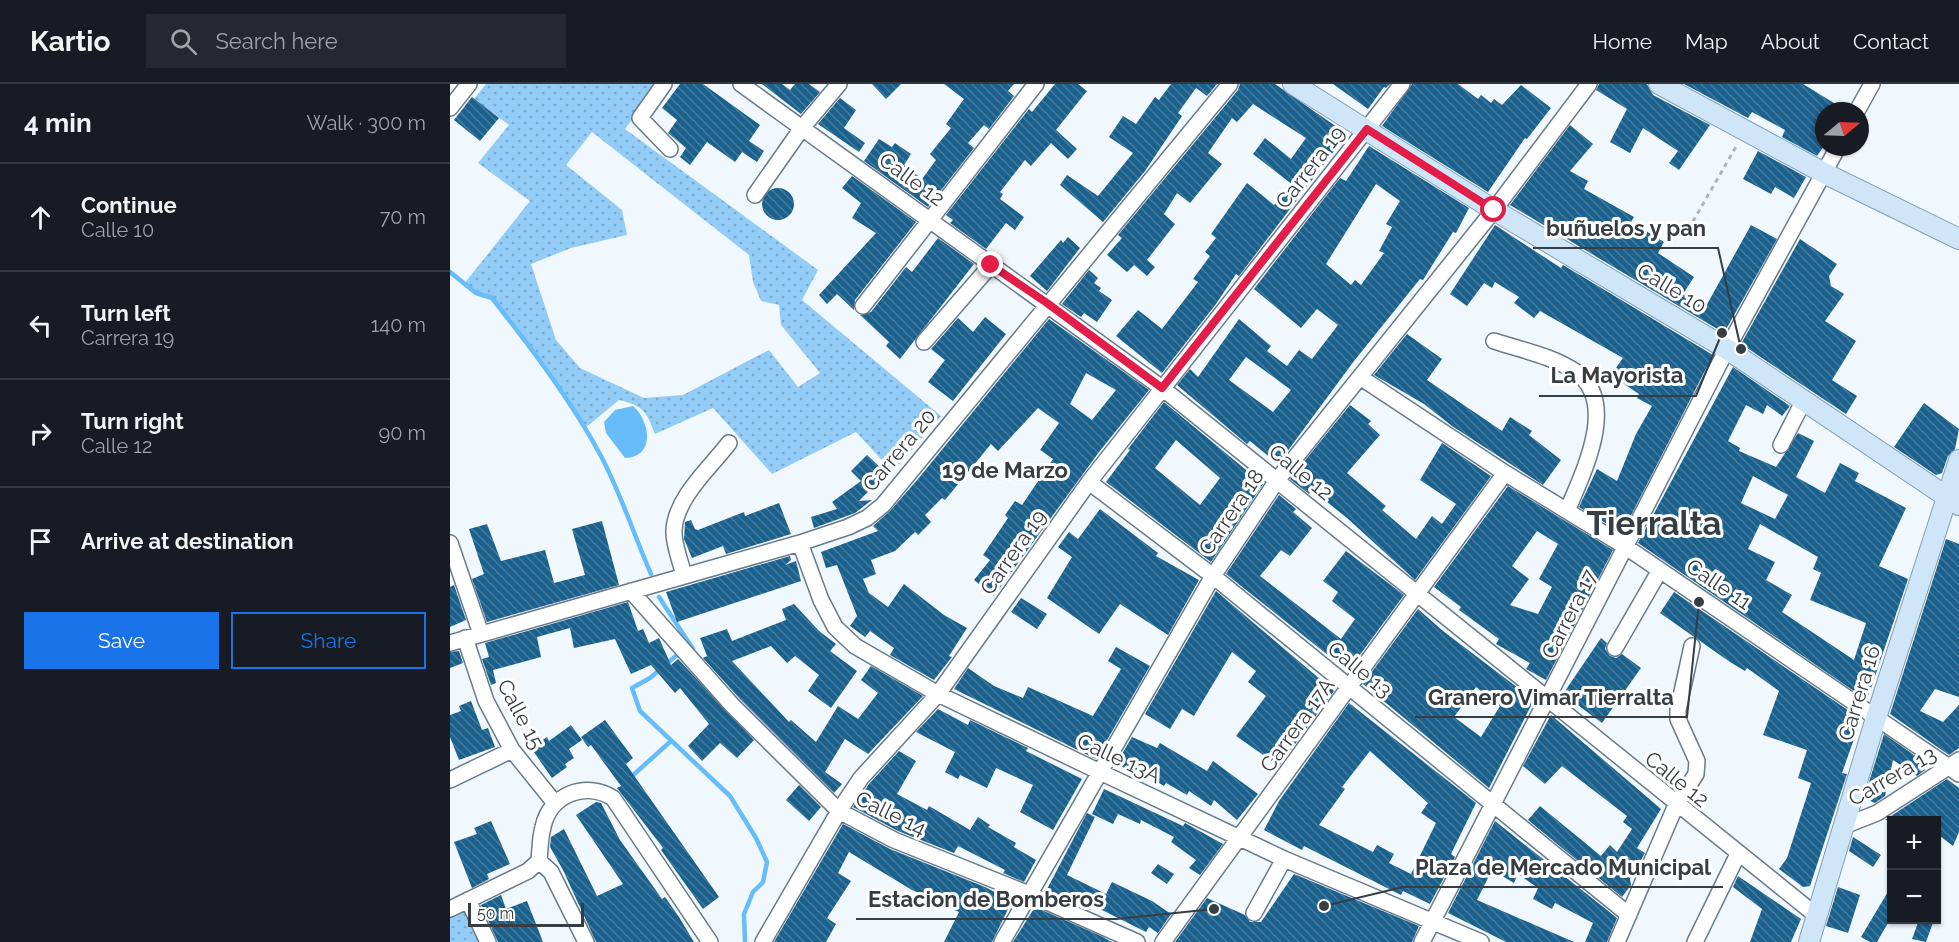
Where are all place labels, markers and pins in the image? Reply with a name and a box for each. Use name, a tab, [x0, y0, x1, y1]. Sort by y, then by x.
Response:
callout: buñuelos y pan	[1533, 208, 1718, 248]
callout: La Mayorista	[1539, 356, 1696, 396]
callout: Granero Vimar Tierralta	[1415, 677, 1687, 717]
callout: Plaza de Mercado Municipal	[1403, 847, 1723, 887]
callout: Estacion de Bomberos	[856, 879, 1116, 919]

